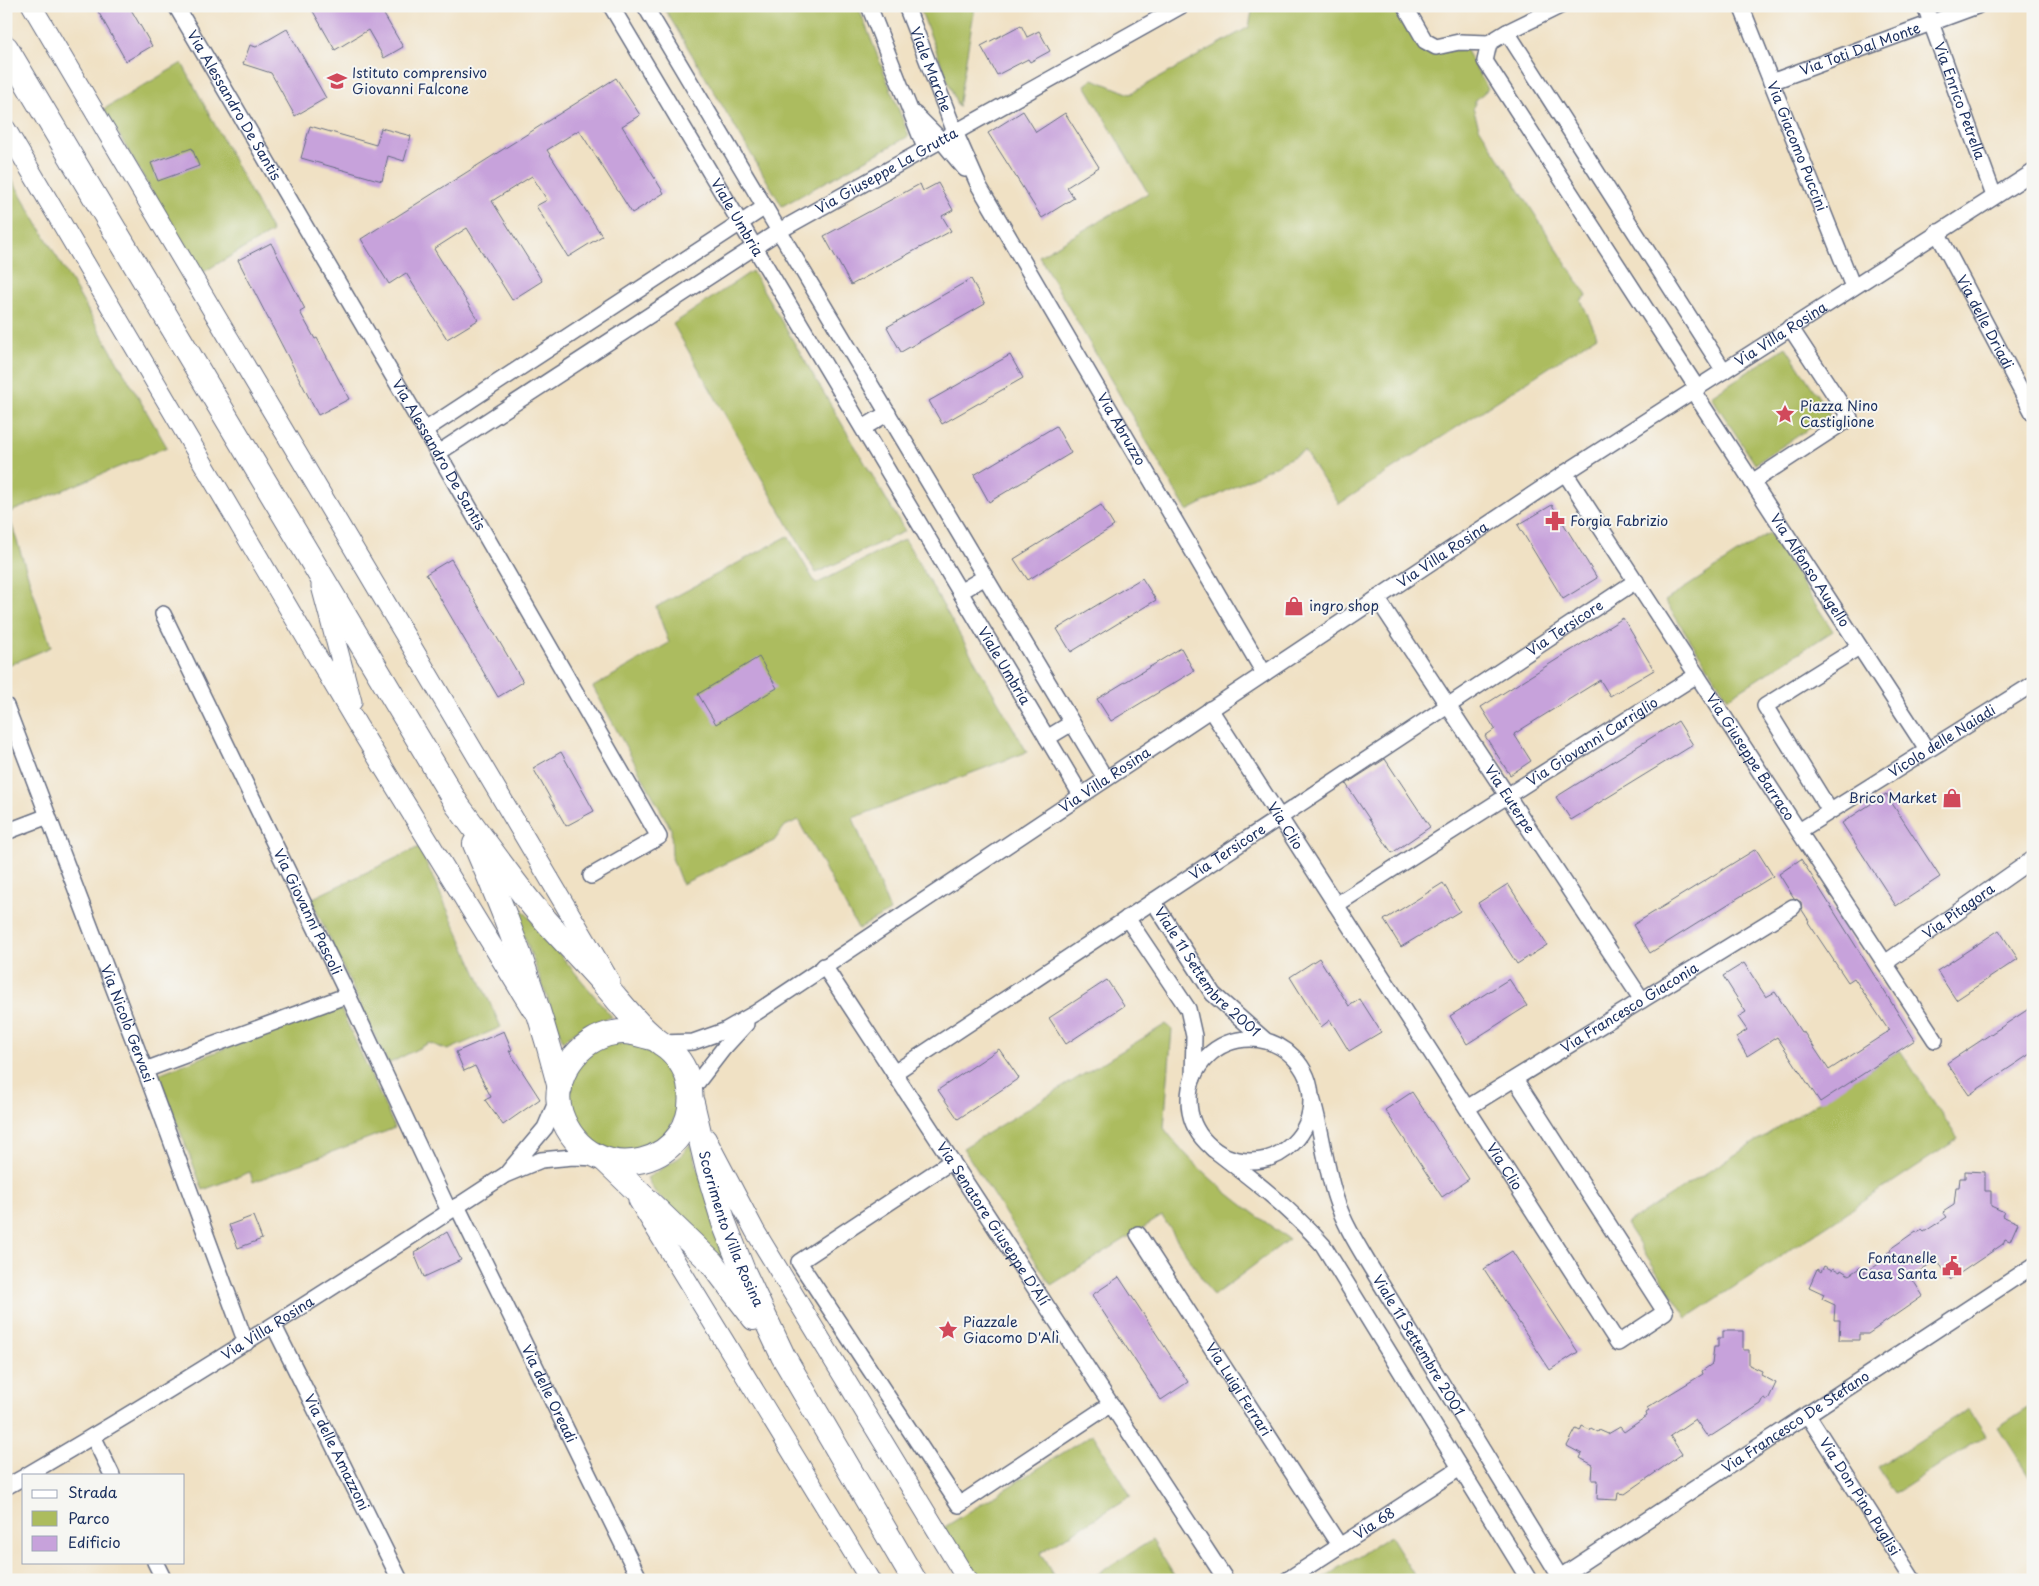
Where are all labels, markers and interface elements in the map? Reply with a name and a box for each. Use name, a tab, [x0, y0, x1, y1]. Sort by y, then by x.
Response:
street label: Via Toti Dal Monte	[1797, 17, 1924, 81]
street label: Viale Marche	[905, 24, 957, 115]
street label: Via Alessandro De Santis	[182, 26, 287, 184]
street label: Via Enrico Petrella	[1929, 39, 1991, 163]
place label: Istituto comprensivo Giovanni Falcone	[352, 62, 487, 99]
school or university icon: Istituto comprensivo Giovanni Falcone	[326, 70, 348, 92]
street label: Via Giacomo Puccini	[1762, 78, 1833, 214]
street label: Via Giuseppe La Grutta	[811, 122, 962, 219]
street label: Viale Umbria	[706, 174, 769, 260]
street label: Via delle Driadi	[1952, 271, 2019, 373]
street label: Via Villa Rosina	[1730, 296, 1831, 371]
street label: Via Alessandro De Santis	[387, 375, 491, 534]
street label: Via Abruzzo	[1092, 388, 1151, 469]
place label: Piazza Nino Castiglione	[1800, 395, 1878, 432]
place icon: Piazza Nino Castiglione	[1774, 403, 1796, 425]
street label: Via Alfonso Augello	[1765, 509, 1855, 631]
pharmacy icon: Forgia Fabrizio	[1544, 510, 1566, 532]
place label: Forgia Fabrizio	[1570, 510, 1668, 531]
street label: Via Villa Rosina	[1392, 516, 1492, 592]
shop icon: ingro shop	[1283, 595, 1305, 617]
place label: ingro shop	[1309, 595, 1379, 616]
street label: Via Tersicore	[1522, 595, 1607, 661]
street label: Viale Umbria	[973, 623, 1036, 709]
street label: Via Giuseppe Barraco	[1701, 689, 1800, 825]
street label: Via Giovanni Carriglio	[1522, 691, 1662, 791]
street label: Vicolo delle Naiadi	[1884, 699, 2000, 782]
street label: Via Villa Rosina	[1055, 741, 1155, 818]
street label: Via Euterpe	[1480, 760, 1540, 837]
place label: Brico Market	[1848, 787, 1937, 808]
shop icon: Brico Market	[1941, 787, 1963, 809]
street label: Via Clio	[1262, 798, 1309, 854]
street label: Via Tersicore	[1185, 818, 1270, 885]
street label: Via Giovanni Pascoli	[268, 845, 348, 978]
street label: Via Pitagora	[1918, 878, 1999, 944]
street label: Viale 11 Settembre 2001	[1150, 903, 1265, 1041]
street label: Via Francesco Giaconia	[1556, 957, 1703, 1058]
street label: Via Nicolò Gervasi	[96, 961, 160, 1085]
street label: Via Senatore Giuseppe D'Alí	[932, 1137, 1054, 1309]
street label: Via Clio	[1482, 1138, 1528, 1194]
street label: Scorrimento Villa Rosina	[694, 1149, 769, 1310]
place label: Fontanelle Casa Santa	[1858, 1247, 1937, 1284]
public building icon: Fontanelle Casa Santa	[1941, 1255, 1963, 1277]
street label: Viale 11 Settembre 2001	[1368, 1270, 1470, 1419]
street label: Via Villa Rosina	[217, 1290, 318, 1365]
place label: Piazzale Giacomo D'Alì	[963, 1311, 1059, 1348]
place icon: Piazzale Giacomo D'Alì	[937, 1319, 959, 1341]
street label: Via Luigi Ferrari	[1201, 1338, 1277, 1440]
street label: Via delle Oreadi	[516, 1341, 582, 1446]
street label: Via Francesco De Stefano	[1717, 1365, 1874, 1478]
street label: Via delle Amazzoni	[299, 1390, 375, 1514]
street label: Via Don Pino Puglisi	[1815, 1433, 1906, 1560]
legend	[22, 1474, 185, 1564]
text: Strada	[68, 1480, 118, 1503]
street label: Via 68	[1349, 1502, 1399, 1544]
text: Parco	[68, 1506, 110, 1529]
text: Edificio	[68, 1530, 121, 1553]

